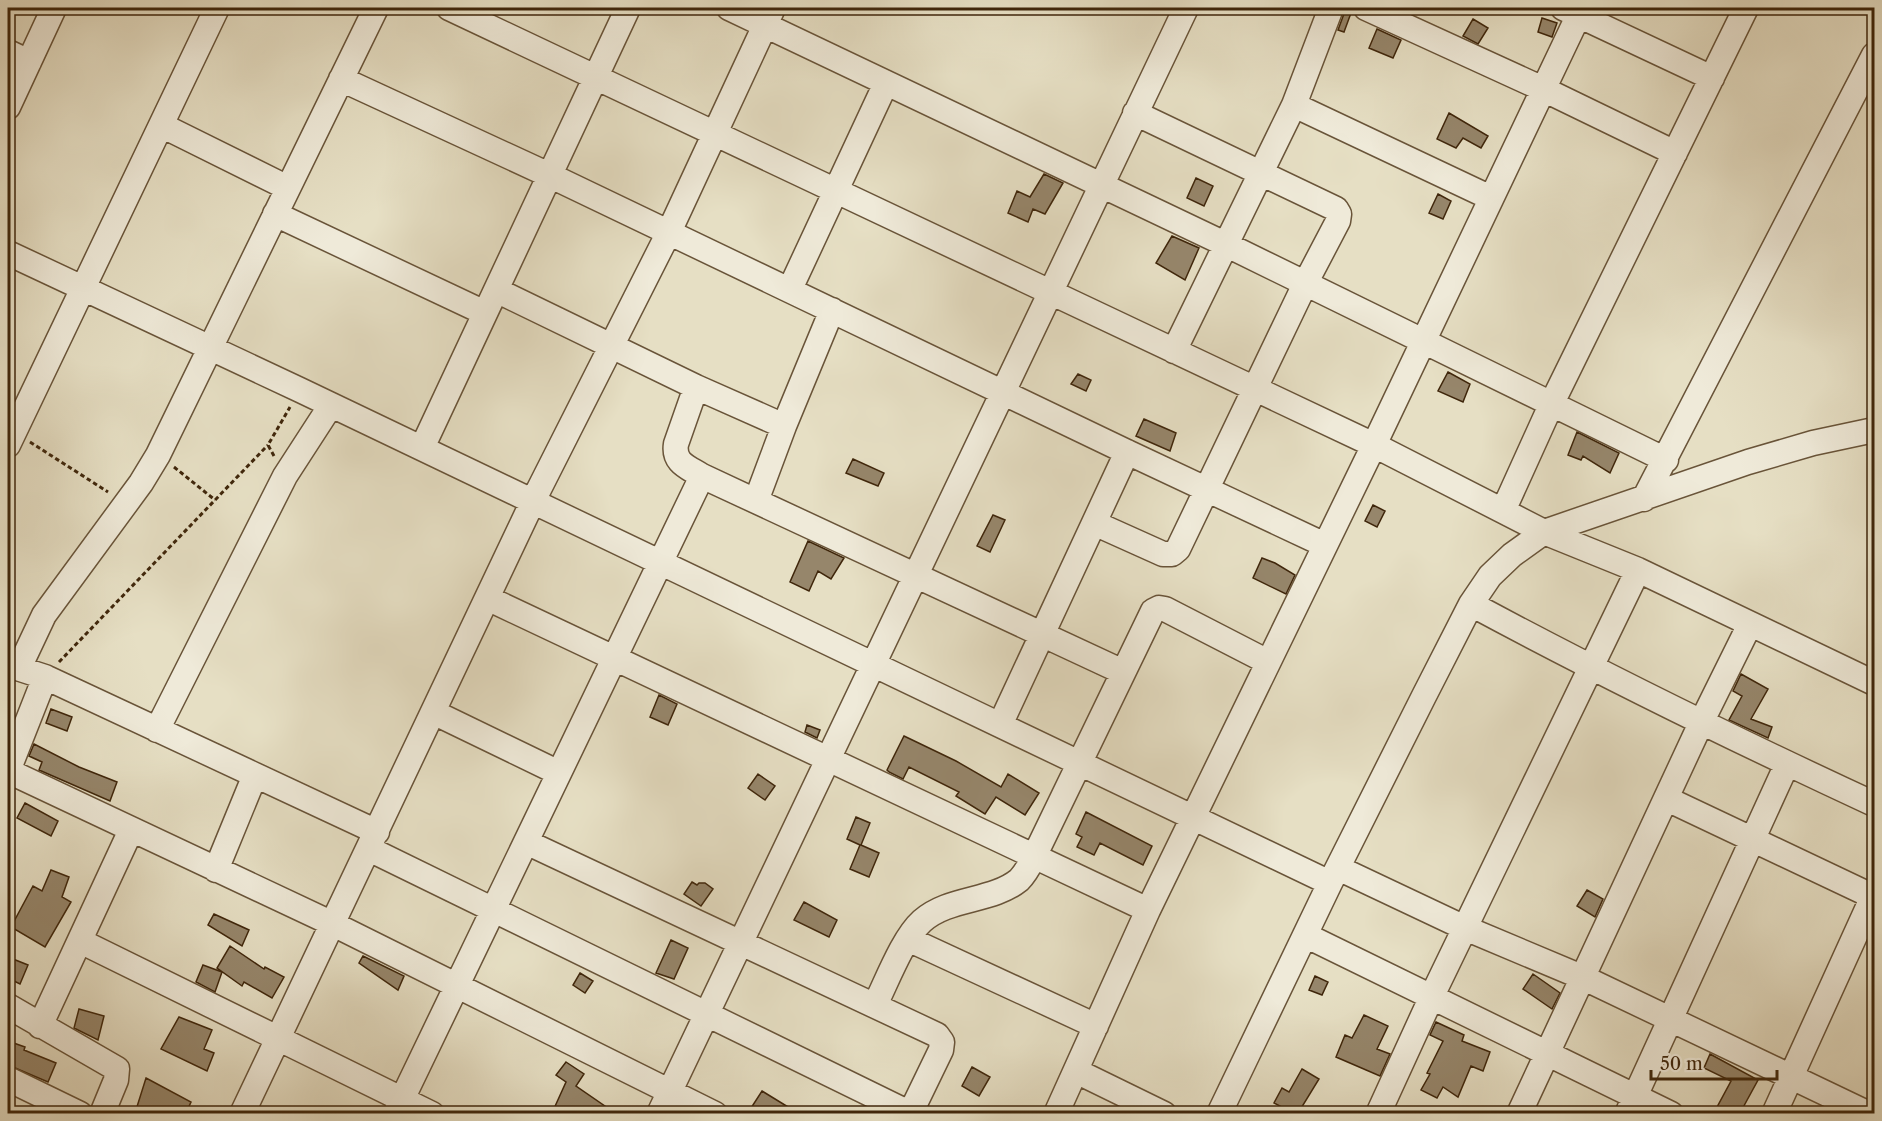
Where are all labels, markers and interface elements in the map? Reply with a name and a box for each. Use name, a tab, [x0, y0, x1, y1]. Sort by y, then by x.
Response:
scale bar	[1651, 1043, 1777, 1081]
text: 50 m	[1660, 1053, 1703, 1075]

